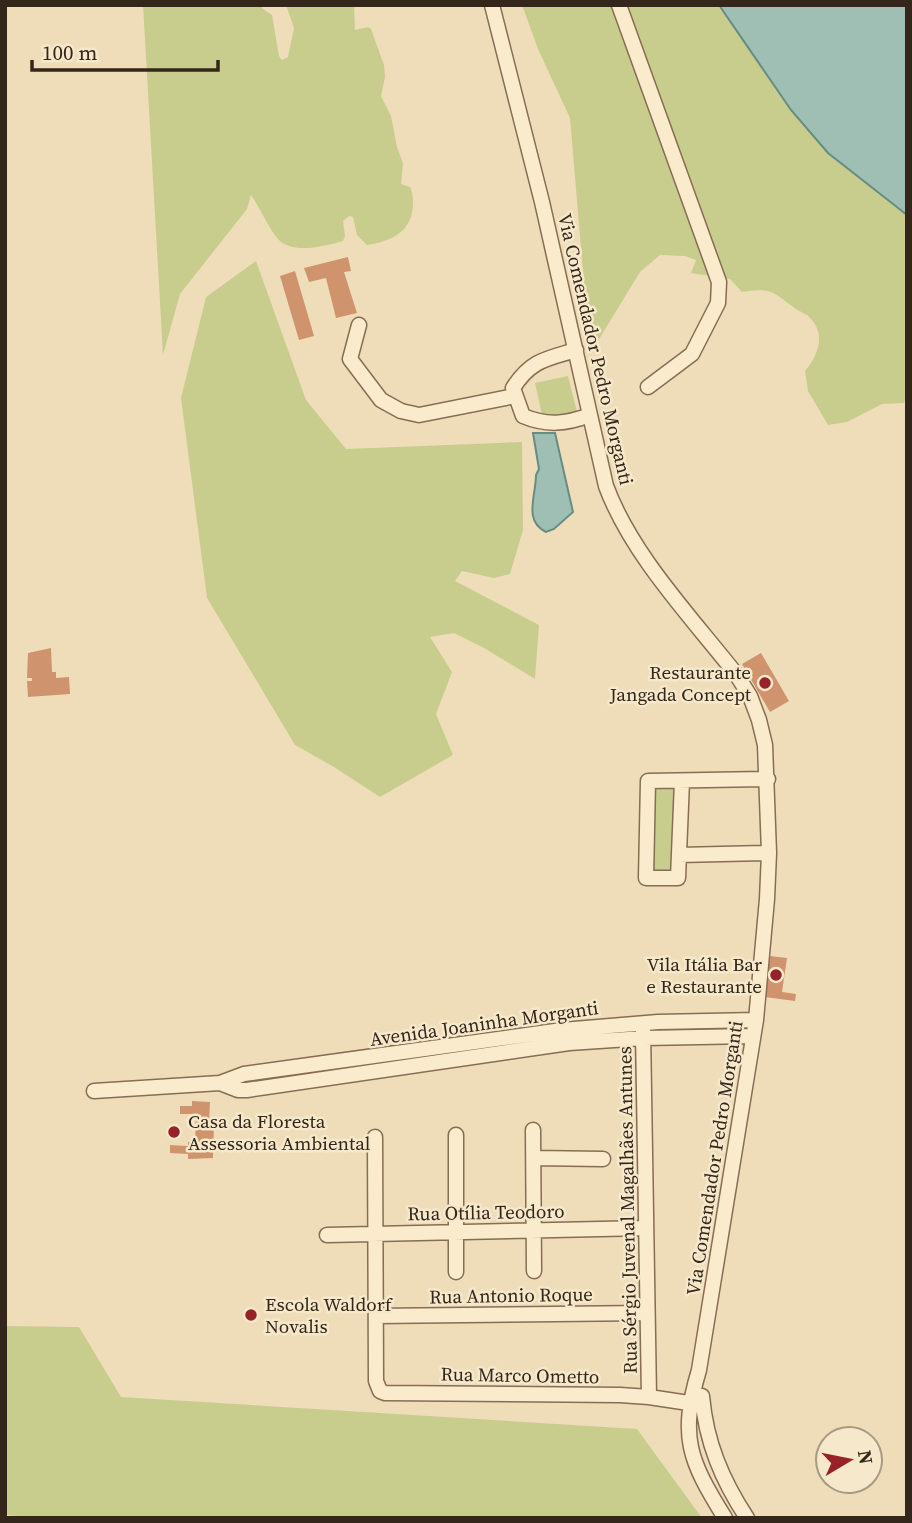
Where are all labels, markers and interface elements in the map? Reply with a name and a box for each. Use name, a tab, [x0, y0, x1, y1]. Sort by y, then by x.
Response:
scale bar	[32, 28, 217, 72]
text: 100 m	[42, 38, 97, 67]
street label: Via Comendador Pedro Morganti	[552, 211, 640, 488]
place label: Restaurante Jangada Concept	[609, 659, 752, 707]
marker: Restaurante Jangada Concept	[757, 675, 773, 691]
place label: Vila Itália Bar e Restaurante	[646, 951, 762, 999]
marker: Vila Itália Bar e Restaurante	[768, 967, 784, 983]
street label: Avenida Joaninha Morganti	[368, 994, 600, 1052]
street label: Via Comendador Pedro Morganti	[679, 1018, 749, 1297]
street label: Rua Sérgio Juvenal Magalhães Antunes	[611, 1046, 643, 1374]
place label: Casa da Floresta Assessoria Ambiental	[188, 1108, 371, 1156]
marker: Casa da Floresta Assessoria Ambiental	[166, 1124, 182, 1140]
street label: Rua Otília Teodoro	[407, 1198, 565, 1226]
street label: Rua Antonio Roque	[429, 1281, 593, 1309]
place label: Escola Waldorf Novalis	[265, 1291, 394, 1339]
marker: Escola Waldorf Novalis	[243, 1307, 259, 1323]
street label: Rua Marco Ometto	[440, 1361, 600, 1389]
north arrow	[814, 1425, 884, 1495]
text: N	[852, 1448, 880, 1466]

